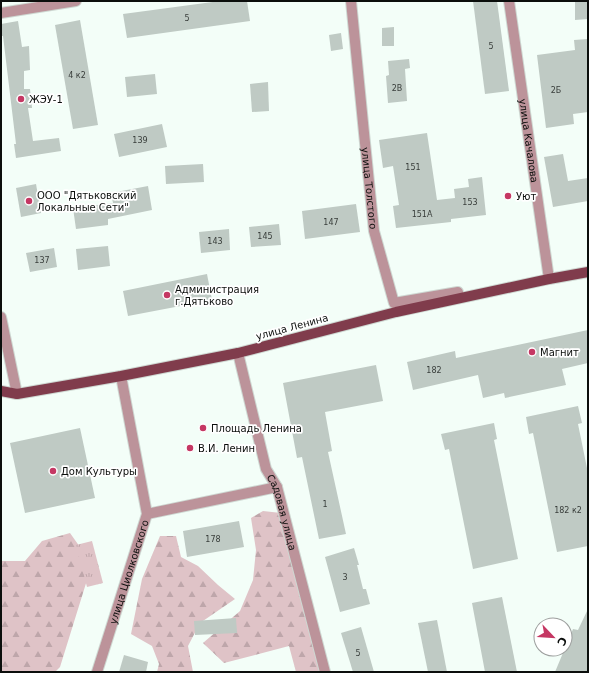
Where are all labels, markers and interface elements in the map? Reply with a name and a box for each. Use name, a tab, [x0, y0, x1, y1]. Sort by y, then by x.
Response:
house number: 5	[184, 14, 190, 23]
house number: 5	[488, 42, 494, 51]
house number: 4 к2	[68, 71, 86, 80]
house number: 2В	[392, 84, 402, 93]
house number: 2Б	[551, 86, 561, 95]
marker: ЖЭУ-1	[16, 94, 26, 104]
place label: ЖЭУ-1	[29, 94, 63, 105]
street label: улица Качалова	[518, 98, 541, 183]
house number: 139	[132, 136, 148, 145]
street label: улица Толстого	[360, 147, 379, 230]
house number: 151	[405, 163, 421, 172]
place label: ООО "Дятьковский Локальные Сети"	[37, 190, 137, 213]
marker: Уют	[503, 191, 513, 201]
place label: Уют	[516, 191, 537, 202]
marker: ООО "Дятьковский Локальные Сети"	[24, 196, 34, 206]
house number: 153	[462, 198, 478, 207]
house number: 151А	[412, 210, 433, 219]
house number: 147	[323, 218, 339, 227]
house number: 145	[257, 232, 273, 241]
house number: 143	[207, 237, 223, 246]
house number: 137	[34, 256, 50, 265]
place label: Администрация г.Дятьково	[175, 284, 259, 307]
marker: Администрация г.Дятьково	[162, 290, 172, 300]
street label: улица Ленина	[255, 312, 329, 342]
marker: Магнит	[527, 347, 537, 357]
place label: Магнит	[540, 347, 579, 358]
house number: 182	[426, 366, 442, 375]
marker: Площадь Ленина	[198, 423, 208, 433]
place label: Площадь Ленина	[211, 423, 302, 434]
marker: В.И. Ленин	[185, 443, 195, 453]
place label: В.И. Ленин	[198, 443, 255, 454]
marker: Дом Культуры	[48, 466, 58, 476]
place label: Дом Культуры	[61, 466, 137, 477]
street label: Садовая улица	[265, 472, 299, 551]
house number: 1	[322, 500, 328, 509]
house number: 182 к2	[554, 506, 582, 515]
street label: улица Циолковского	[107, 518, 150, 625]
house number: 178	[205, 535, 221, 544]
house number: 3	[342, 573, 348, 582]
north arrow	[533, 617, 573, 657]
text: С	[554, 635, 569, 647]
house number: 5	[355, 649, 361, 658]

